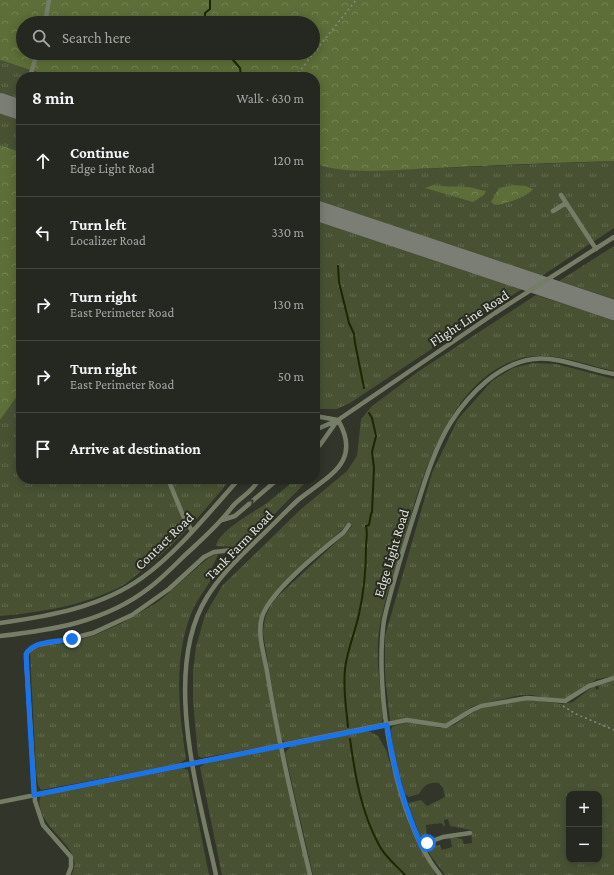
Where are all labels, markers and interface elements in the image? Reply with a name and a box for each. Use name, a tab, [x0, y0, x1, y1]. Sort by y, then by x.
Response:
search box	[16, 16, 320, 60]
icon: search	[30, 27, 52, 49]
text: Search here	[62, 30, 131, 46]
text: 8 min	[32, 89, 74, 108]
text: Walk · 630 m	[236, 91, 304, 106]
text: Continue	[70, 145, 129, 161]
icon: ahead	[32, 150, 54, 172]
text: 120 m	[273, 153, 304, 168]
text: Edge Light Road	[70, 161, 155, 176]
text: Turn left	[70, 217, 126, 233]
icon: left	[32, 222, 54, 244]
text: 330 m	[271, 225, 304, 240]
text: Localizer Road	[70, 233, 146, 248]
street label: Flight Line Road	[426, 286, 512, 350]
text: Turn right	[70, 289, 137, 305]
icon: right	[32, 294, 54, 316]
text: 130 m	[273, 297, 304, 312]
text: East Perimeter Road	[70, 305, 174, 320]
text: Turn right	[70, 361, 137, 377]
icon: right	[32, 366, 54, 388]
text: 50 m	[278, 369, 304, 384]
text: East Perimeter Road	[70, 377, 174, 392]
icon: arrive	[32, 438, 54, 460]
text: Arrive at destination	[70, 441, 201, 457]
one-way arrow	[247, 500, 254, 507]
street label: Tank Farm Road	[202, 506, 277, 583]
street label: Edge Light Road	[370, 507, 412, 599]
street label: Contact Road	[131, 509, 197, 573]
route end	[63, 630, 81, 648]
map controls	[566, 791, 602, 863]
button: +	[566, 791, 602, 827]
button: −	[566, 827, 602, 863]
route start	[418, 834, 436, 852]

